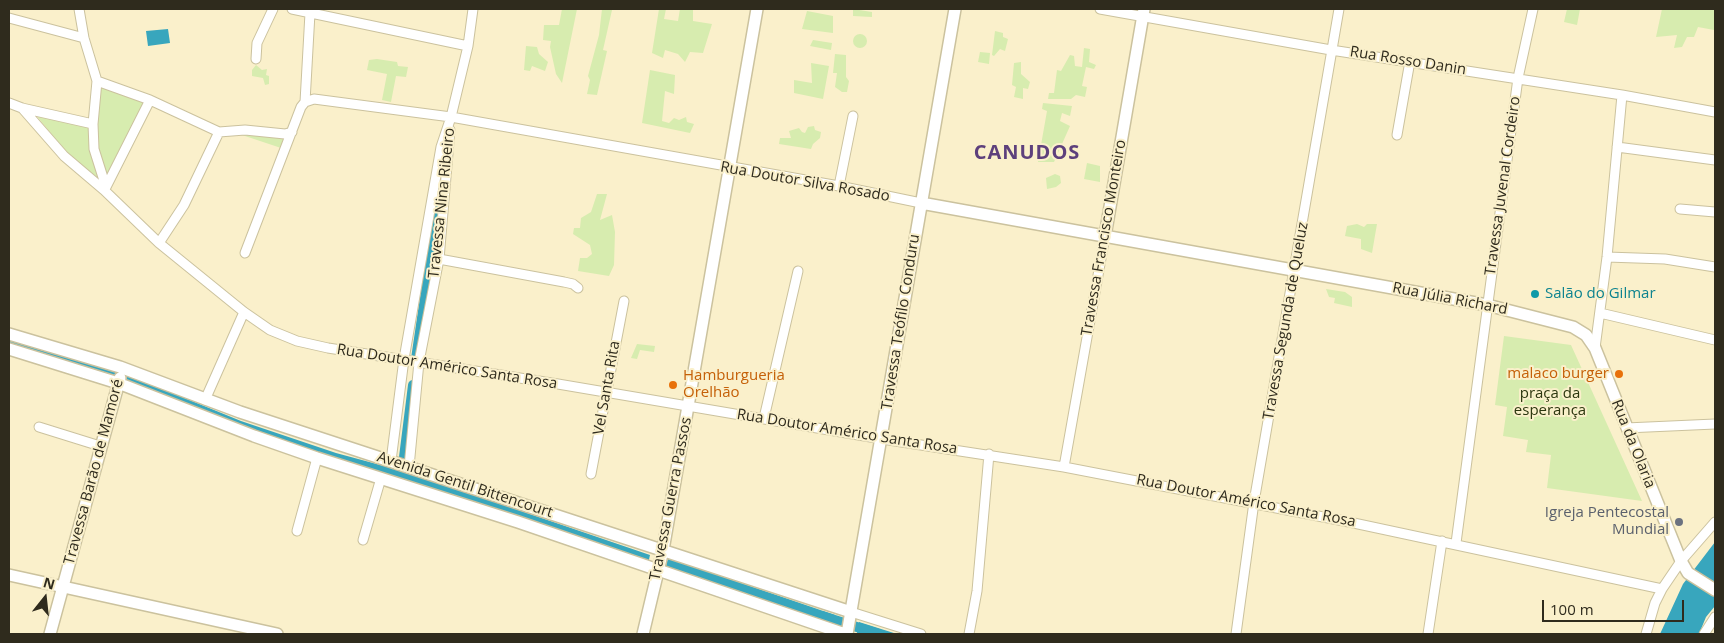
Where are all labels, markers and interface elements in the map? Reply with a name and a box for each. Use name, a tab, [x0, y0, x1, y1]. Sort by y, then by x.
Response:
street label: Rua Rosso Danin	[1349, 43, 1467, 79]
street label: Travessa Juvenal Cordeiro	[1482, 95, 1524, 277]
street label: Travessa Nina Ribeiro	[425, 127, 459, 279]
street label: Travessa Francisco Monteiro	[1078, 138, 1130, 338]
district label: CANUDOS	[973, 141, 1081, 165]
street label: Rua Doutor Silva Rosado	[719, 158, 891, 206]
street label: Travessa Segunda de Queluz	[1260, 221, 1312, 421]
street label: Travessa Teófilo Conduru	[878, 233, 924, 411]
street label: Rua Júlia Richard	[1391, 279, 1509, 319]
place label: Salão do Gilmar	[1545, 285, 1656, 303]
marker: Salão do Gilmar	[1529, 288, 1541, 300]
street label: Vel Santa Rita	[590, 340, 624, 436]
street label: Rua Doutor Américo Santa Rosa	[335, 341, 559, 393]
place label: malaco burger	[1507, 365, 1609, 383]
place label: Hamburgueria Orelhão	[683, 367, 785, 402]
marker: malaco burger	[1613, 368, 1625, 380]
street label: Travessa Barão de Mamoré	[61, 377, 127, 567]
marker: Hamburgueria Orelhão	[667, 379, 679, 391]
park label: praça da esperança	[1514, 385, 1586, 420]
street label: Rua da Olaria	[1607, 397, 1659, 491]
street label: Rua Doutor Américo Santa Rosa	[735, 406, 959, 458]
street label: Travessa Guerra Passos	[646, 416, 696, 582]
street label: Avenida Gentil Bittencourt	[375, 448, 555, 522]
street label: Rua Doutor Américo Santa Rosa	[1135, 471, 1357, 531]
place label: Igreja Pentecostal Mundial	[1545, 504, 1669, 539]
marker: Igreja Pentecostal Mundial	[1673, 516, 1685, 528]
text: N	[41, 572, 57, 594]
north arrow	[20, 573, 70, 623]
scale bar	[1544, 590, 1686, 622]
text: 100 m	[1550, 599, 1594, 619]

